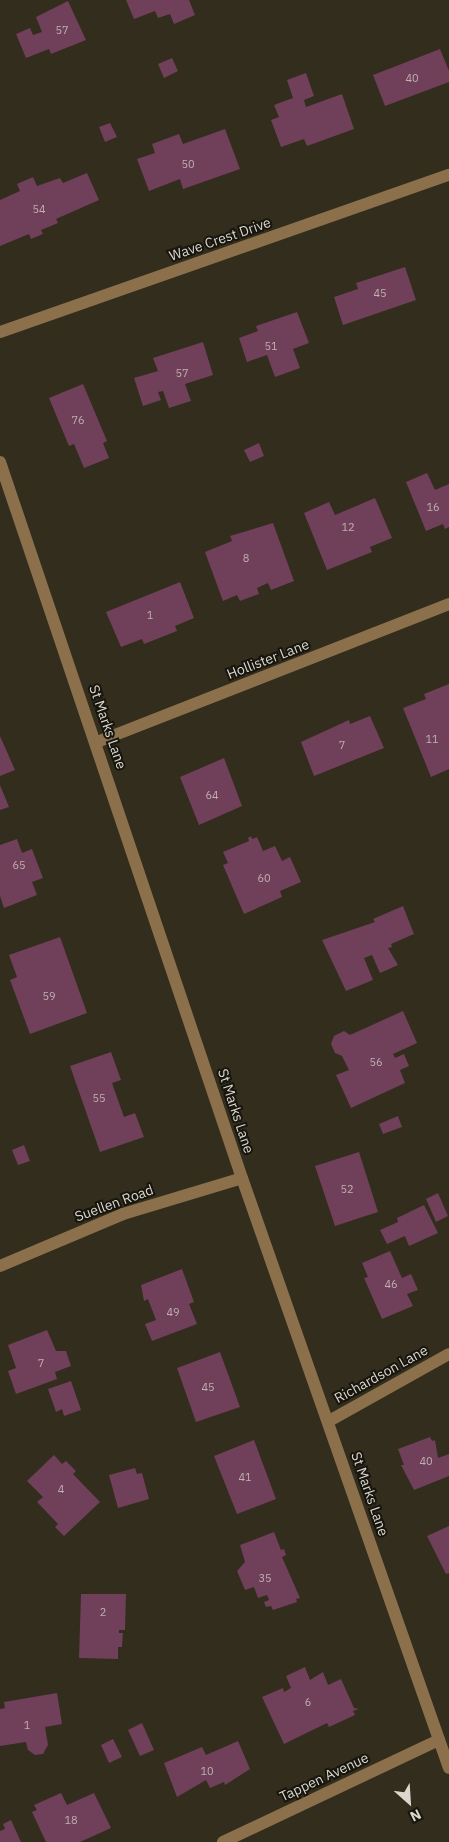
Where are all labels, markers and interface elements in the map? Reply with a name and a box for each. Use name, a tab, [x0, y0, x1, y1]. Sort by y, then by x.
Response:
house number: 57	[55, 23, 69, 37]
house number: 40	[405, 71, 419, 85]
house number: 50	[181, 157, 195, 171]
house number: 54	[32, 202, 46, 216]
street label: Wave Crest Drive	[167, 214, 273, 264]
house number: 45	[373, 286, 387, 300]
house number: 51	[264, 339, 278, 353]
house number: 57	[175, 366, 189, 380]
house number: 76	[71, 413, 85, 427]
house number: 16	[426, 500, 440, 514]
house number: 12	[341, 520, 355, 534]
house number: 8	[243, 551, 249, 565]
house number: 1	[147, 608, 153, 622]
street label: Hollister Lane	[225, 636, 311, 682]
street label: St Marks Lane	[86, 683, 130, 771]
house number: 11	[425, 732, 439, 746]
house number: 7	[339, 738, 345, 752]
house number: 64	[205, 788, 219, 802]
house number: 65	[12, 858, 26, 872]
house number: 60	[257, 871, 271, 885]
house number: 59	[42, 989, 56, 1003]
house number: 56	[369, 1055, 383, 1069]
street label: St Marks Lane	[214, 1067, 258, 1155]
house number: 55	[92, 1091, 106, 1105]
street label: Suellen Road	[72, 1181, 156, 1225]
house number: 52	[340, 1182, 354, 1196]
house number: 46	[384, 1277, 398, 1291]
house number: 49	[166, 1305, 180, 1319]
street label: Richardson Lane	[331, 1341, 431, 1407]
house number: 7	[38, 1356, 44, 1370]
house number: 45	[201, 1380, 215, 1394]
street label: St Marks Lane	[348, 1450, 392, 1538]
house number: 40	[419, 1454, 433, 1468]
house number: 41	[238, 1470, 252, 1484]
house number: 4	[58, 1482, 64, 1496]
house number: 35	[258, 1571, 272, 1585]
house number: 2	[100, 1605, 106, 1619]
house number: 6	[305, 1695, 311, 1709]
house number: 1	[24, 1718, 30, 1732]
street label: Tappen Avenue	[277, 1749, 371, 1805]
house number: 10	[200, 1764, 214, 1778]
north arrow	[384, 1777, 434, 1827]
text: N	[407, 1805, 424, 1826]
house number: 18	[64, 1813, 78, 1827]

